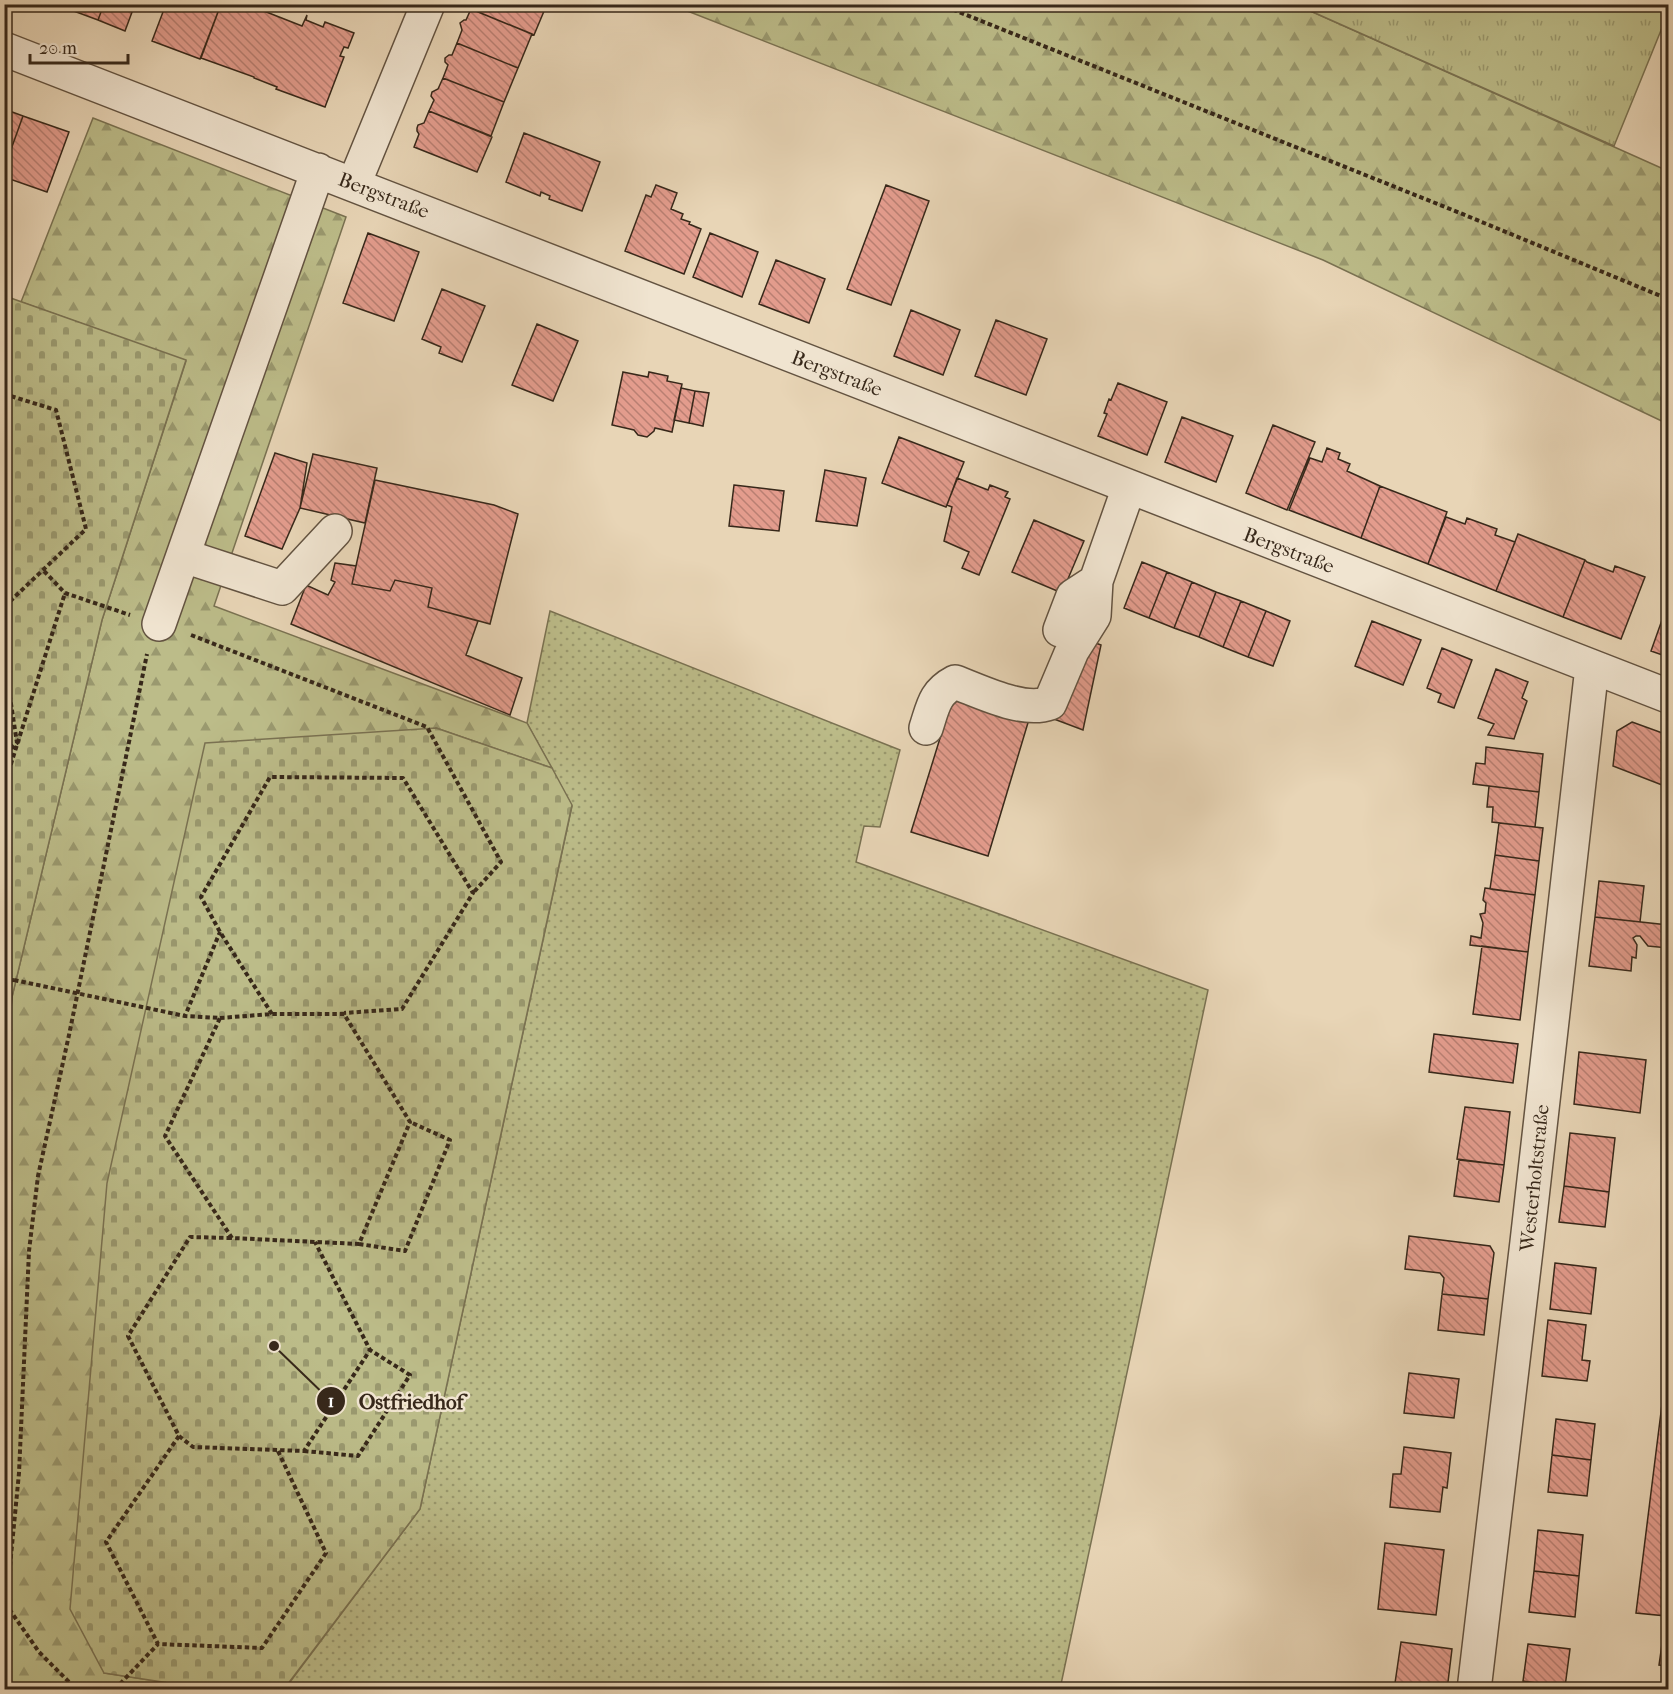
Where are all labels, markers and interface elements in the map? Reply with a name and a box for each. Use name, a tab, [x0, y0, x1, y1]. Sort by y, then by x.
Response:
scale bar	[30, 27, 128, 65]
text: 20 m	[39, 38, 77, 59]
street label: Bergstraße	[335, 168, 432, 223]
street label: Bergstraße	[788, 346, 885, 401]
street label: Bergstraße	[1240, 523, 1337, 578]
street label: Westerholtstraße	[1515, 1103, 1554, 1254]
callout: Ostfriedhof	[316, 1382, 475, 1421]
text: Ostfriedhof	[359, 1390, 468, 1414]
text: 1	[328, 1391, 334, 1412]

